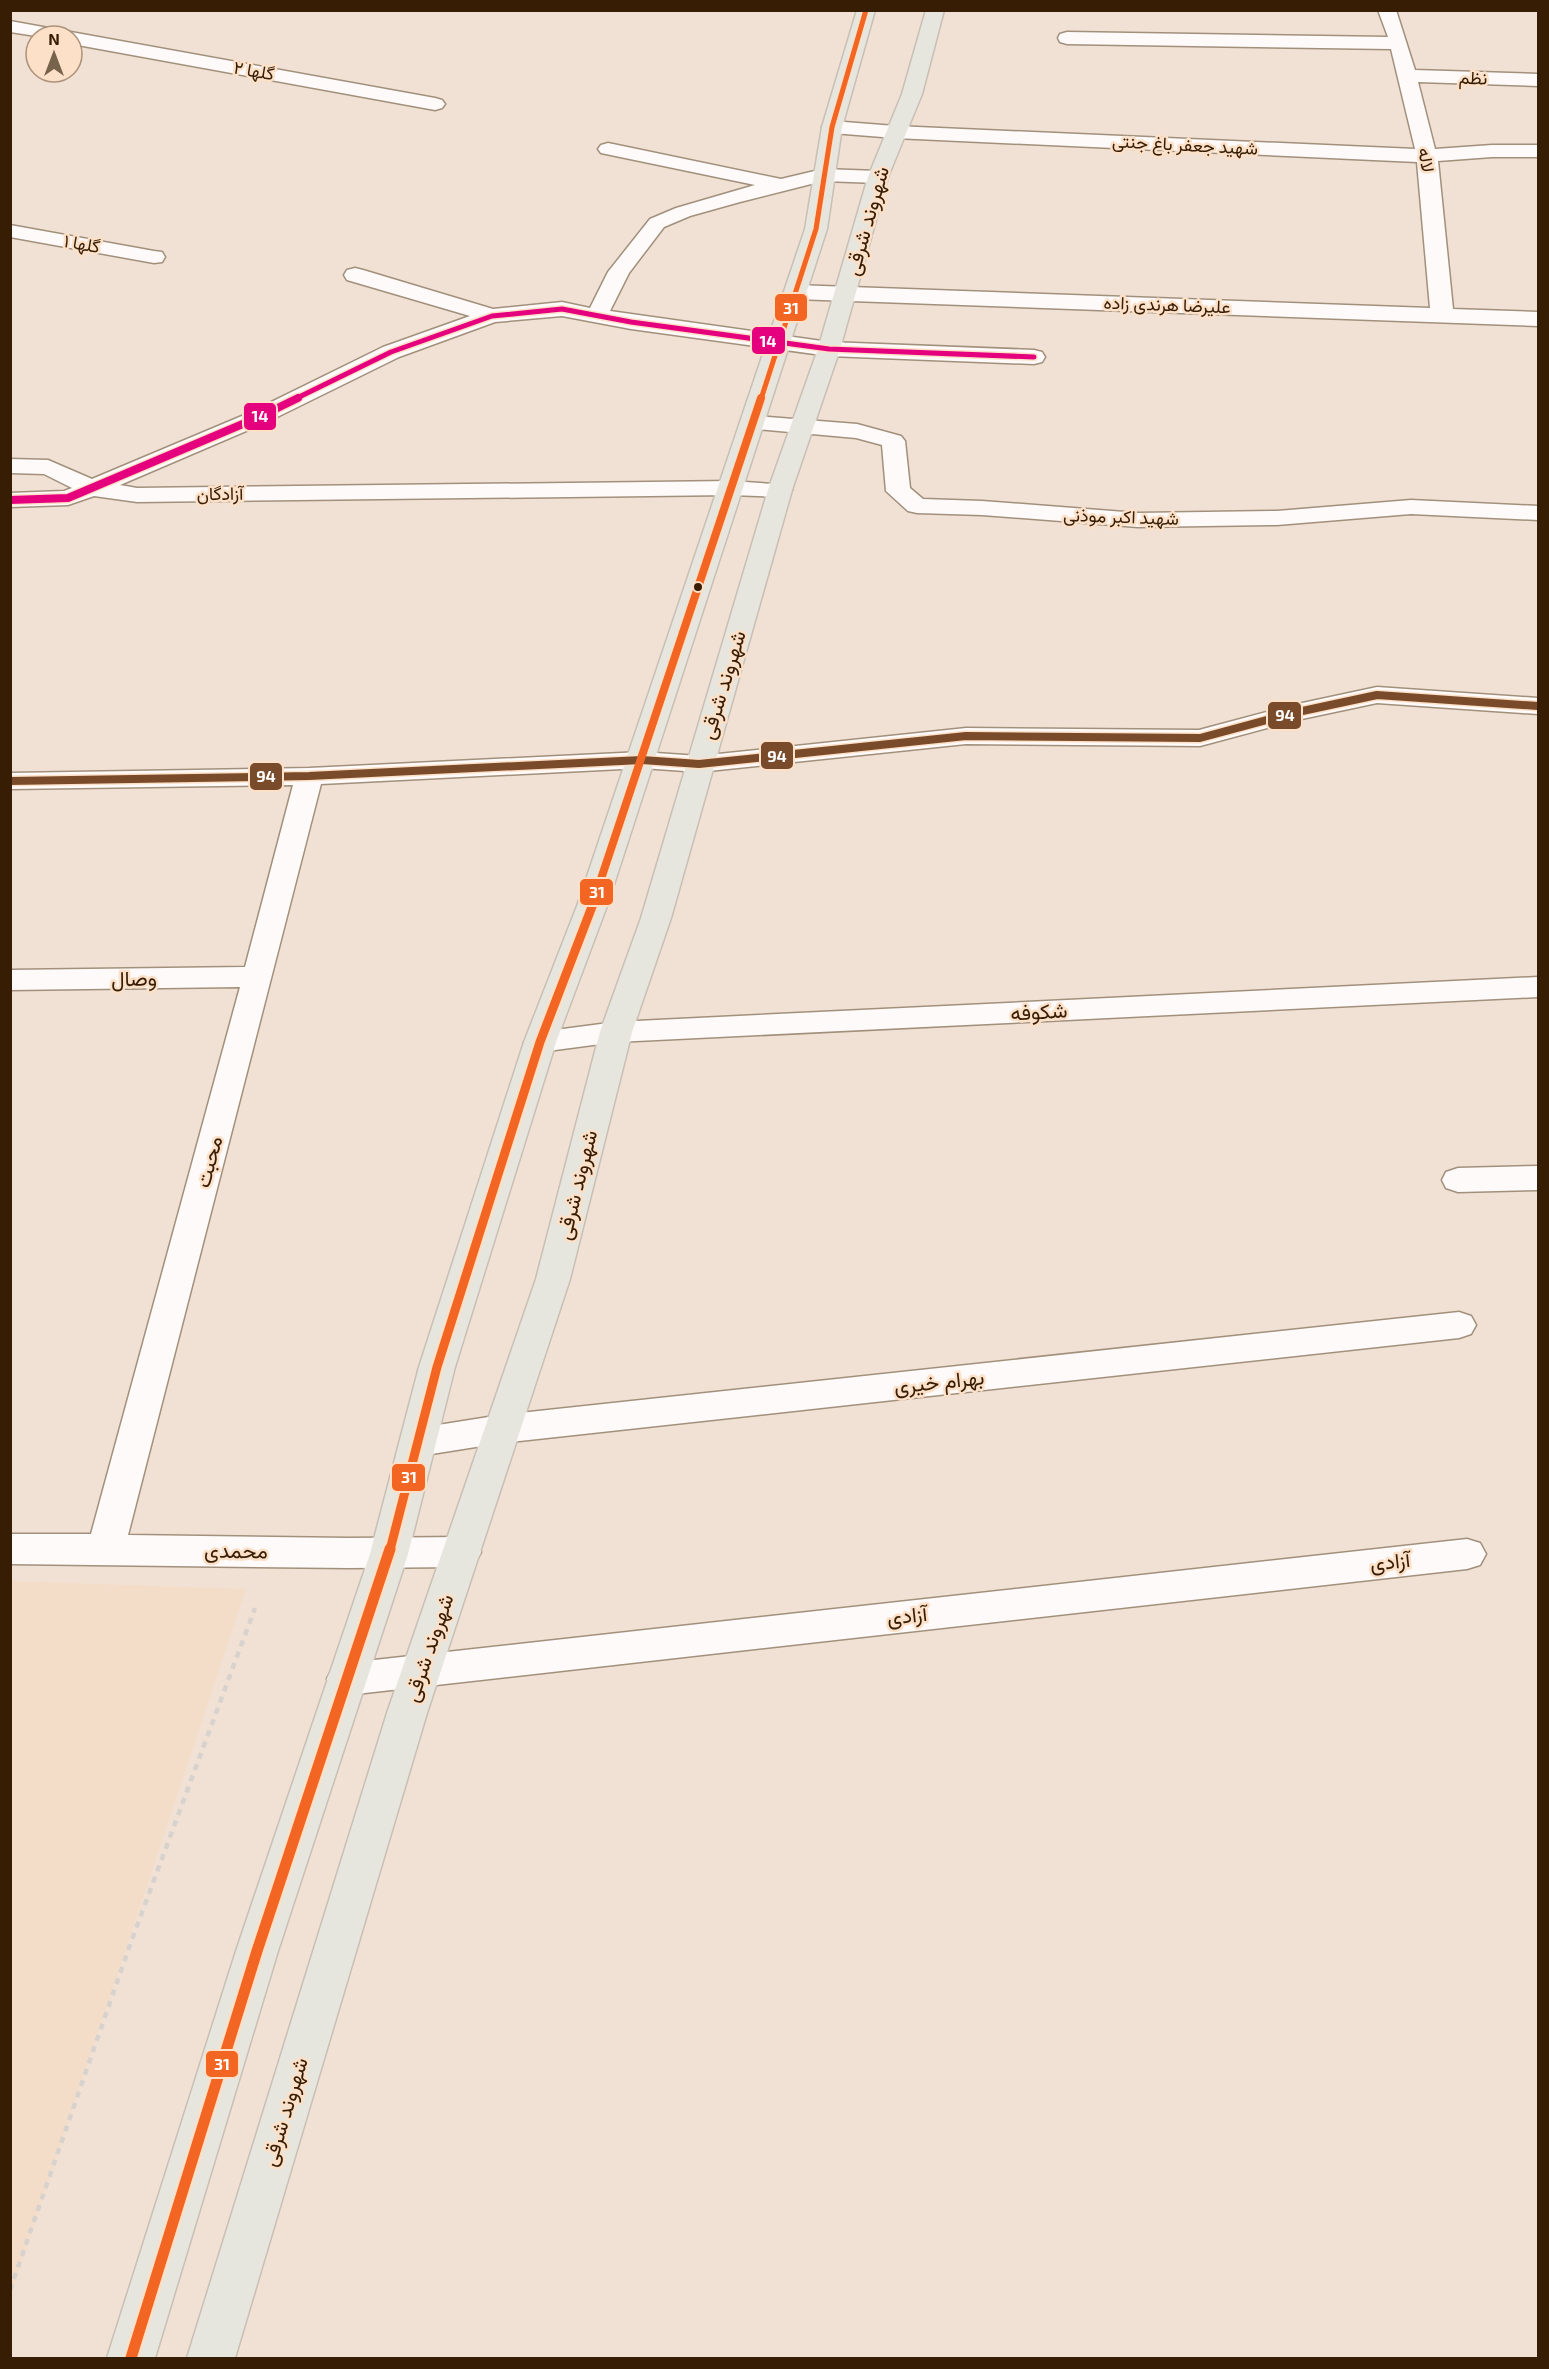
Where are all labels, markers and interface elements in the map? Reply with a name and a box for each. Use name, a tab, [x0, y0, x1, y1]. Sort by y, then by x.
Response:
north arrow	[24, 24, 84, 84]
text: N	[48, 29, 60, 48]
street label: گلها ۲	[232, 56, 276, 85]
street label: نظم	[1458, 66, 1488, 90]
street label: شهید جعفر باغ جنتی	[1111, 129, 1259, 161]
street label: لاله	[1414, 146, 1440, 174]
street label: شهروند شرقی	[838, 163, 895, 279]
street label: گلها ۱	[62, 229, 102, 258]
street label: علیرضا هرندی زاده	[1103, 291, 1231, 318]
line badge: 31	[774, 293, 808, 322]
text: 31	[783, 298, 799, 317]
line badge: 14	[751, 326, 786, 355]
text: 14	[759, 331, 777, 350]
line badge: 14	[243, 402, 277, 431]
text: 14	[251, 406, 269, 425]
street label: آزادگان	[197, 482, 245, 505]
street label: شهید اکبر موذنی	[1063, 503, 1179, 530]
unlabelled marker	[692, 581, 704, 593]
street label: شهروند شرقی	[693, 627, 752, 743]
line badge: 94	[1267, 701, 1302, 730]
text: 94	[1275, 705, 1295, 724]
line badge: 94	[760, 741, 794, 770]
text: 94	[767, 746, 787, 765]
line badge: 94	[249, 762, 283, 791]
text: 94	[256, 766, 276, 785]
line badge: 31	[579, 878, 614, 906]
text: 31	[589, 882, 605, 901]
street label: وصال	[111, 965, 157, 992]
street label: شکوفه	[1010, 997, 1068, 1026]
street label: شهروند شرقی	[550, 1127, 603, 1243]
street label: محبت	[189, 1133, 227, 1190]
street label: بهرام خیری	[892, 1363, 986, 1401]
line badge: 31	[391, 1463, 426, 1492]
text: 31	[401, 1467, 417, 1486]
street label: محمدی	[204, 1536, 268, 1564]
street label: آزادی	[1368, 1546, 1414, 1577]
street label: شهروند شرقی	[397, 1590, 460, 1705]
street label: آزادی	[885, 1600, 931, 1631]
line badge: 31	[205, 2050, 239, 2078]
text: 31	[214, 2054, 230, 2073]
street label: شهروند شرقی	[255, 2054, 314, 2170]

